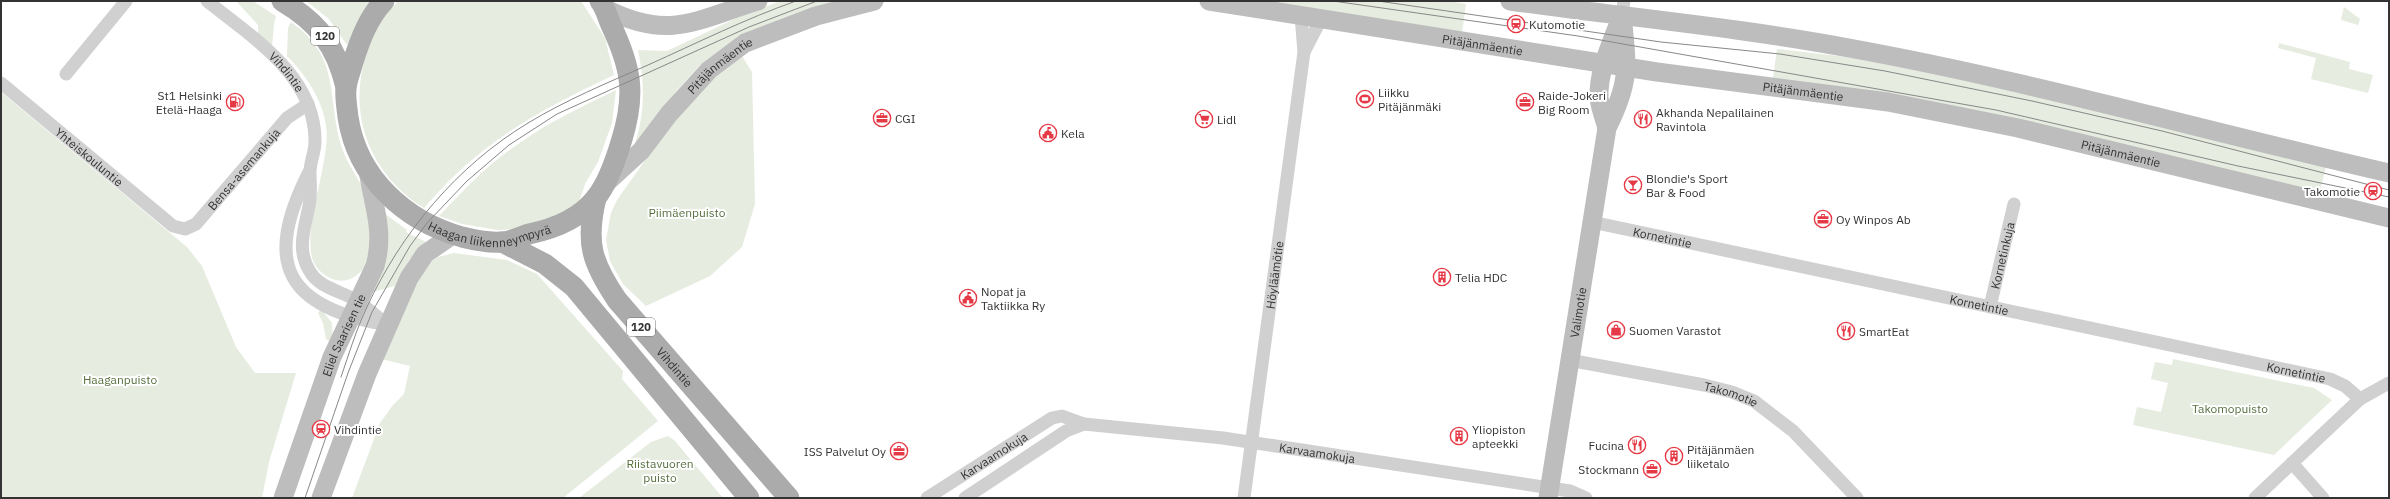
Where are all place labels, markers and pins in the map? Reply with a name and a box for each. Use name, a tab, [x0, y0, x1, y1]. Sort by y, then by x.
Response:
station icon: Kutomotie	[1506, 14, 1526, 34]
place label: Kutomotie	[1529, 17, 1586, 32]
place label: Liikku Pitäjänmäki	[1378, 85, 1441, 114]
place label: St1 Helsinki Etelä-Haaga	[156, 88, 223, 117]
place label: Raide-Jokeri Big Room	[1538, 88, 1606, 117]
sports icon: Liikku Pitäjänmäki	[1355, 89, 1375, 109]
fuel station icon: St1 Helsinki Etelä-Haaga	[225, 92, 245, 112]
office icon: Raide-Jokeri Big Room	[1515, 92, 1535, 112]
place label: Akhanda Nepalilainen Ravintola	[1656, 105, 1774, 134]
office icon: CGI	[872, 108, 892, 128]
supermarket icon: Lidl	[1194, 109, 1214, 129]
restaurant icon: Akhanda Nepalilainen Ravintola	[1633, 109, 1653, 129]
place label: CGI	[895, 111, 916, 126]
place label: Lidl	[1217, 112, 1236, 127]
public building icon: Kela	[1038, 123, 1058, 143]
place label: Kela	[1061, 126, 1085, 141]
place label: Blondie's Sport Bar & Food	[1646, 171, 1728, 200]
bar icon: Blondie's Sport Bar & Food	[1623, 175, 1643, 195]
station icon: Takomotie	[2363, 181, 2383, 201]
place label: Takomotie	[2304, 184, 2360, 199]
office icon: Oy Winpos Ab	[1813, 209, 1833, 229]
place label: Oy Winpos Ab	[1836, 212, 1911, 227]
building icon: Telia HDC	[1432, 267, 1452, 287]
place label: Telia HDC	[1455, 270, 1508, 285]
place label: Nopat ja Taktiikka Ry	[981, 284, 1045, 313]
public building icon: Nopat ja Taktiikka Ry	[958, 288, 978, 308]
shop icon: Suomen Varastot	[1606, 320, 1626, 340]
restaurant icon: SmartEat	[1836, 321, 1856, 341]
place label: Suomen Varastot	[1629, 323, 1721, 338]
place label: SmartEat	[1859, 324, 1909, 339]
station icon: Vihdintie	[311, 419, 331, 439]
place label: Vihdintie	[334, 422, 382, 437]
place label: Yliopiston apteekki	[1472, 422, 1526, 451]
building icon: Yliopiston apteekki	[1449, 426, 1469, 446]
restaurant icon: Fucina	[1627, 435, 1647, 455]
place label: Fucina	[1589, 438, 1625, 453]
office icon: ISS Palvelut Oy	[889, 441, 909, 461]
place label: Pitäjänmäen liiketalo	[1687, 442, 1754, 471]
place label: ISS Palvelut Oy	[804, 444, 886, 459]
building icon: Pitäjänmäen liiketalo	[1664, 446, 1684, 466]
office icon: Stockmann	[1642, 459, 1662, 479]
place label: Stockmann	[1578, 462, 1639, 477]

